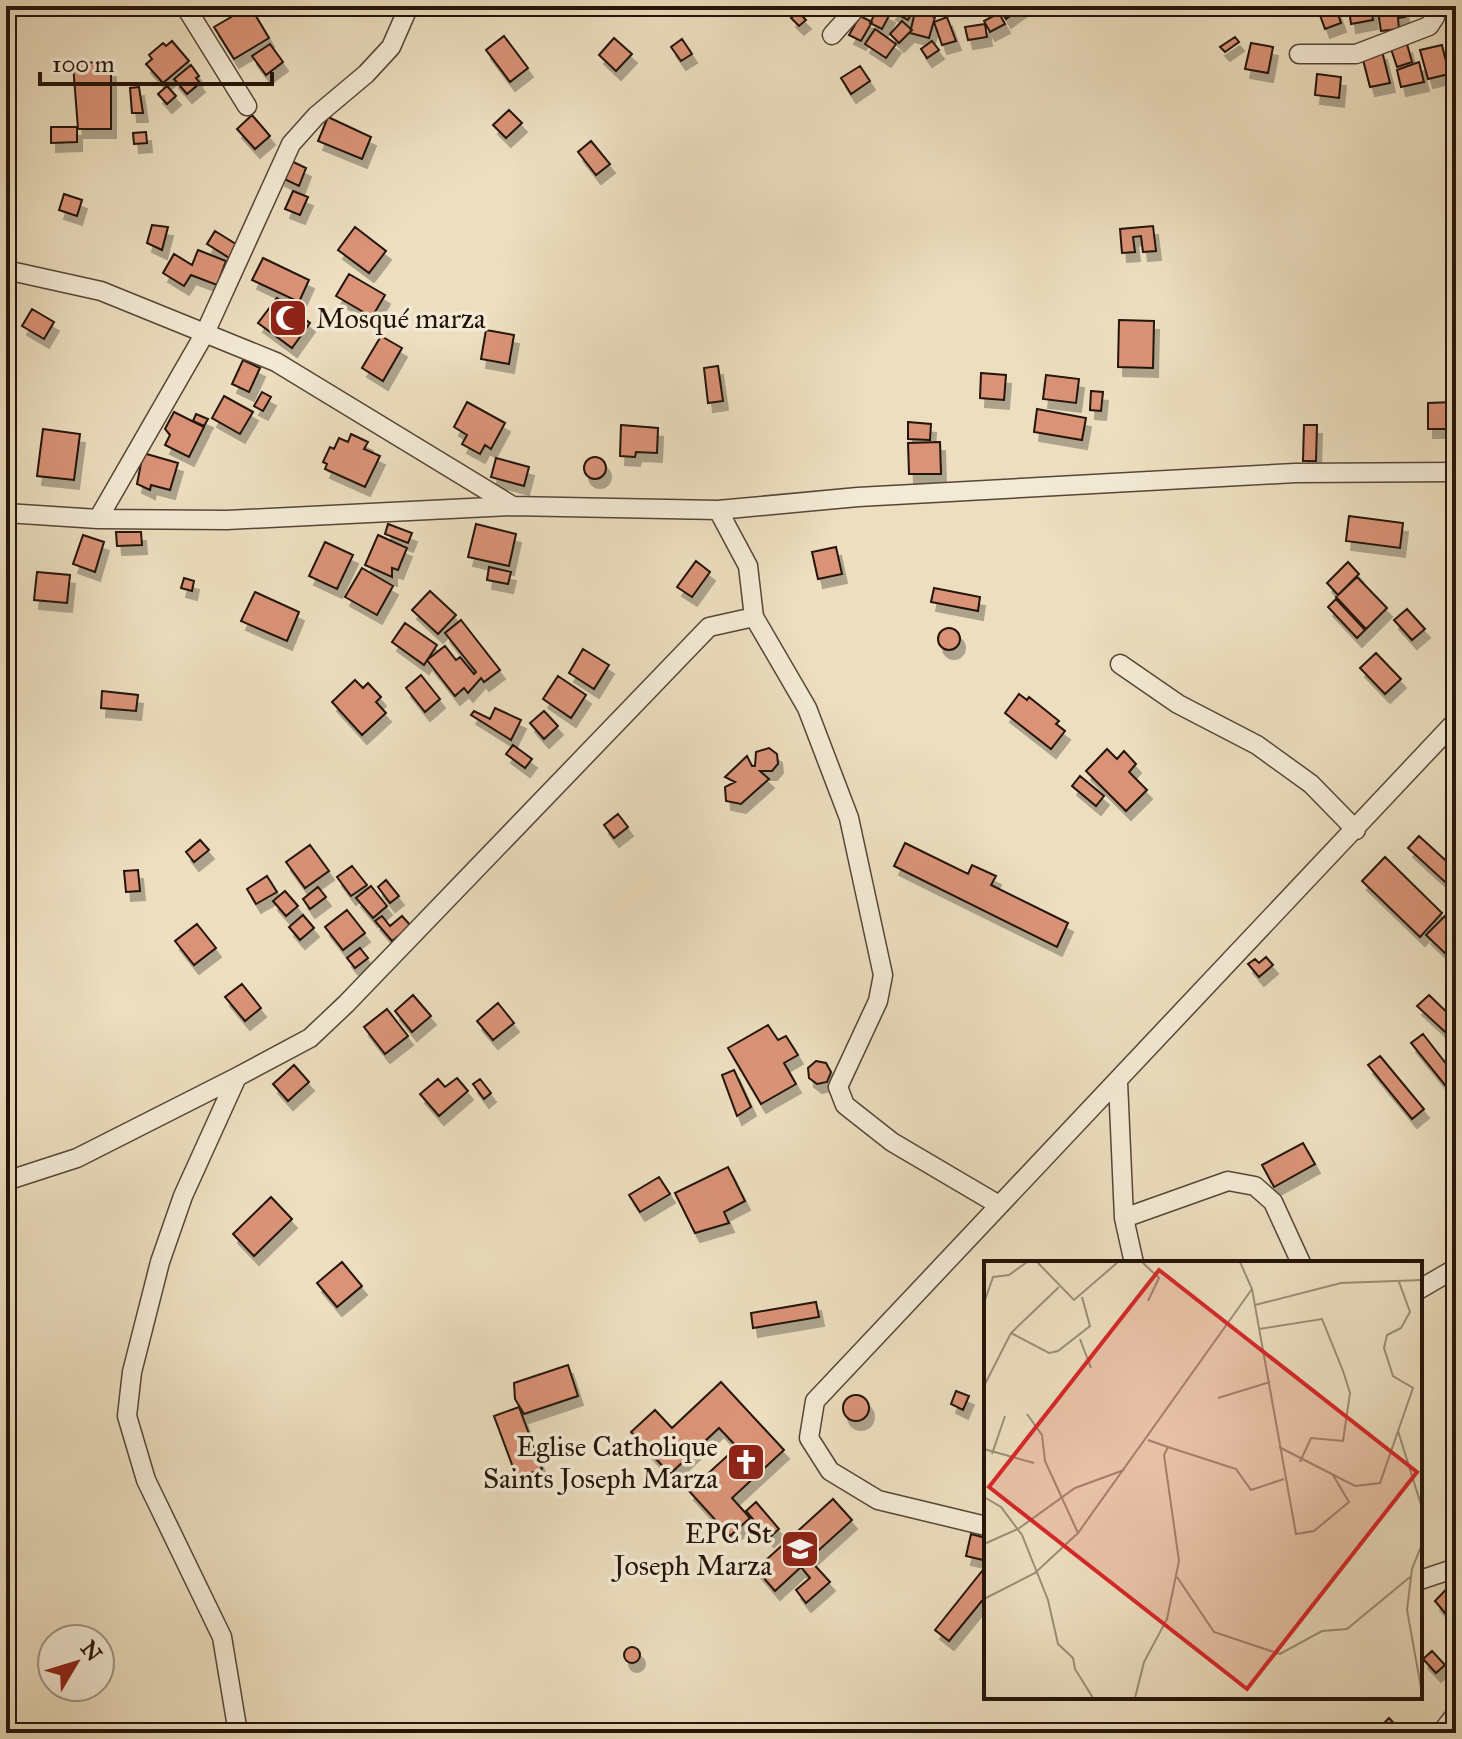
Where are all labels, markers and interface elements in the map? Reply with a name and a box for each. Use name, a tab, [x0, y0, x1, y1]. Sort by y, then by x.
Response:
scale bar	[40, 36, 272, 86]
text: 100 m	[52, 49, 115, 79]
mosque icon: Mosqué marza	[267, 297, 309, 339]
place label: Mosqué marza	[316, 301, 486, 336]
inset map	[984, 1261, 1422, 1699]
place label: Eglise Catholique Saints Joseph Marza	[483, 1429, 718, 1496]
church icon: Eglise Catholique Saints Joseph Marza	[725, 1441, 767, 1483]
place label: EPC St Joseph Marza	[611, 1516, 772, 1583]
school or university icon: EPC St Joseph Marza	[779, 1528, 821, 1570]
north arrow	[36, 1623, 116, 1703]
text: N	[75, 1635, 108, 1667]

